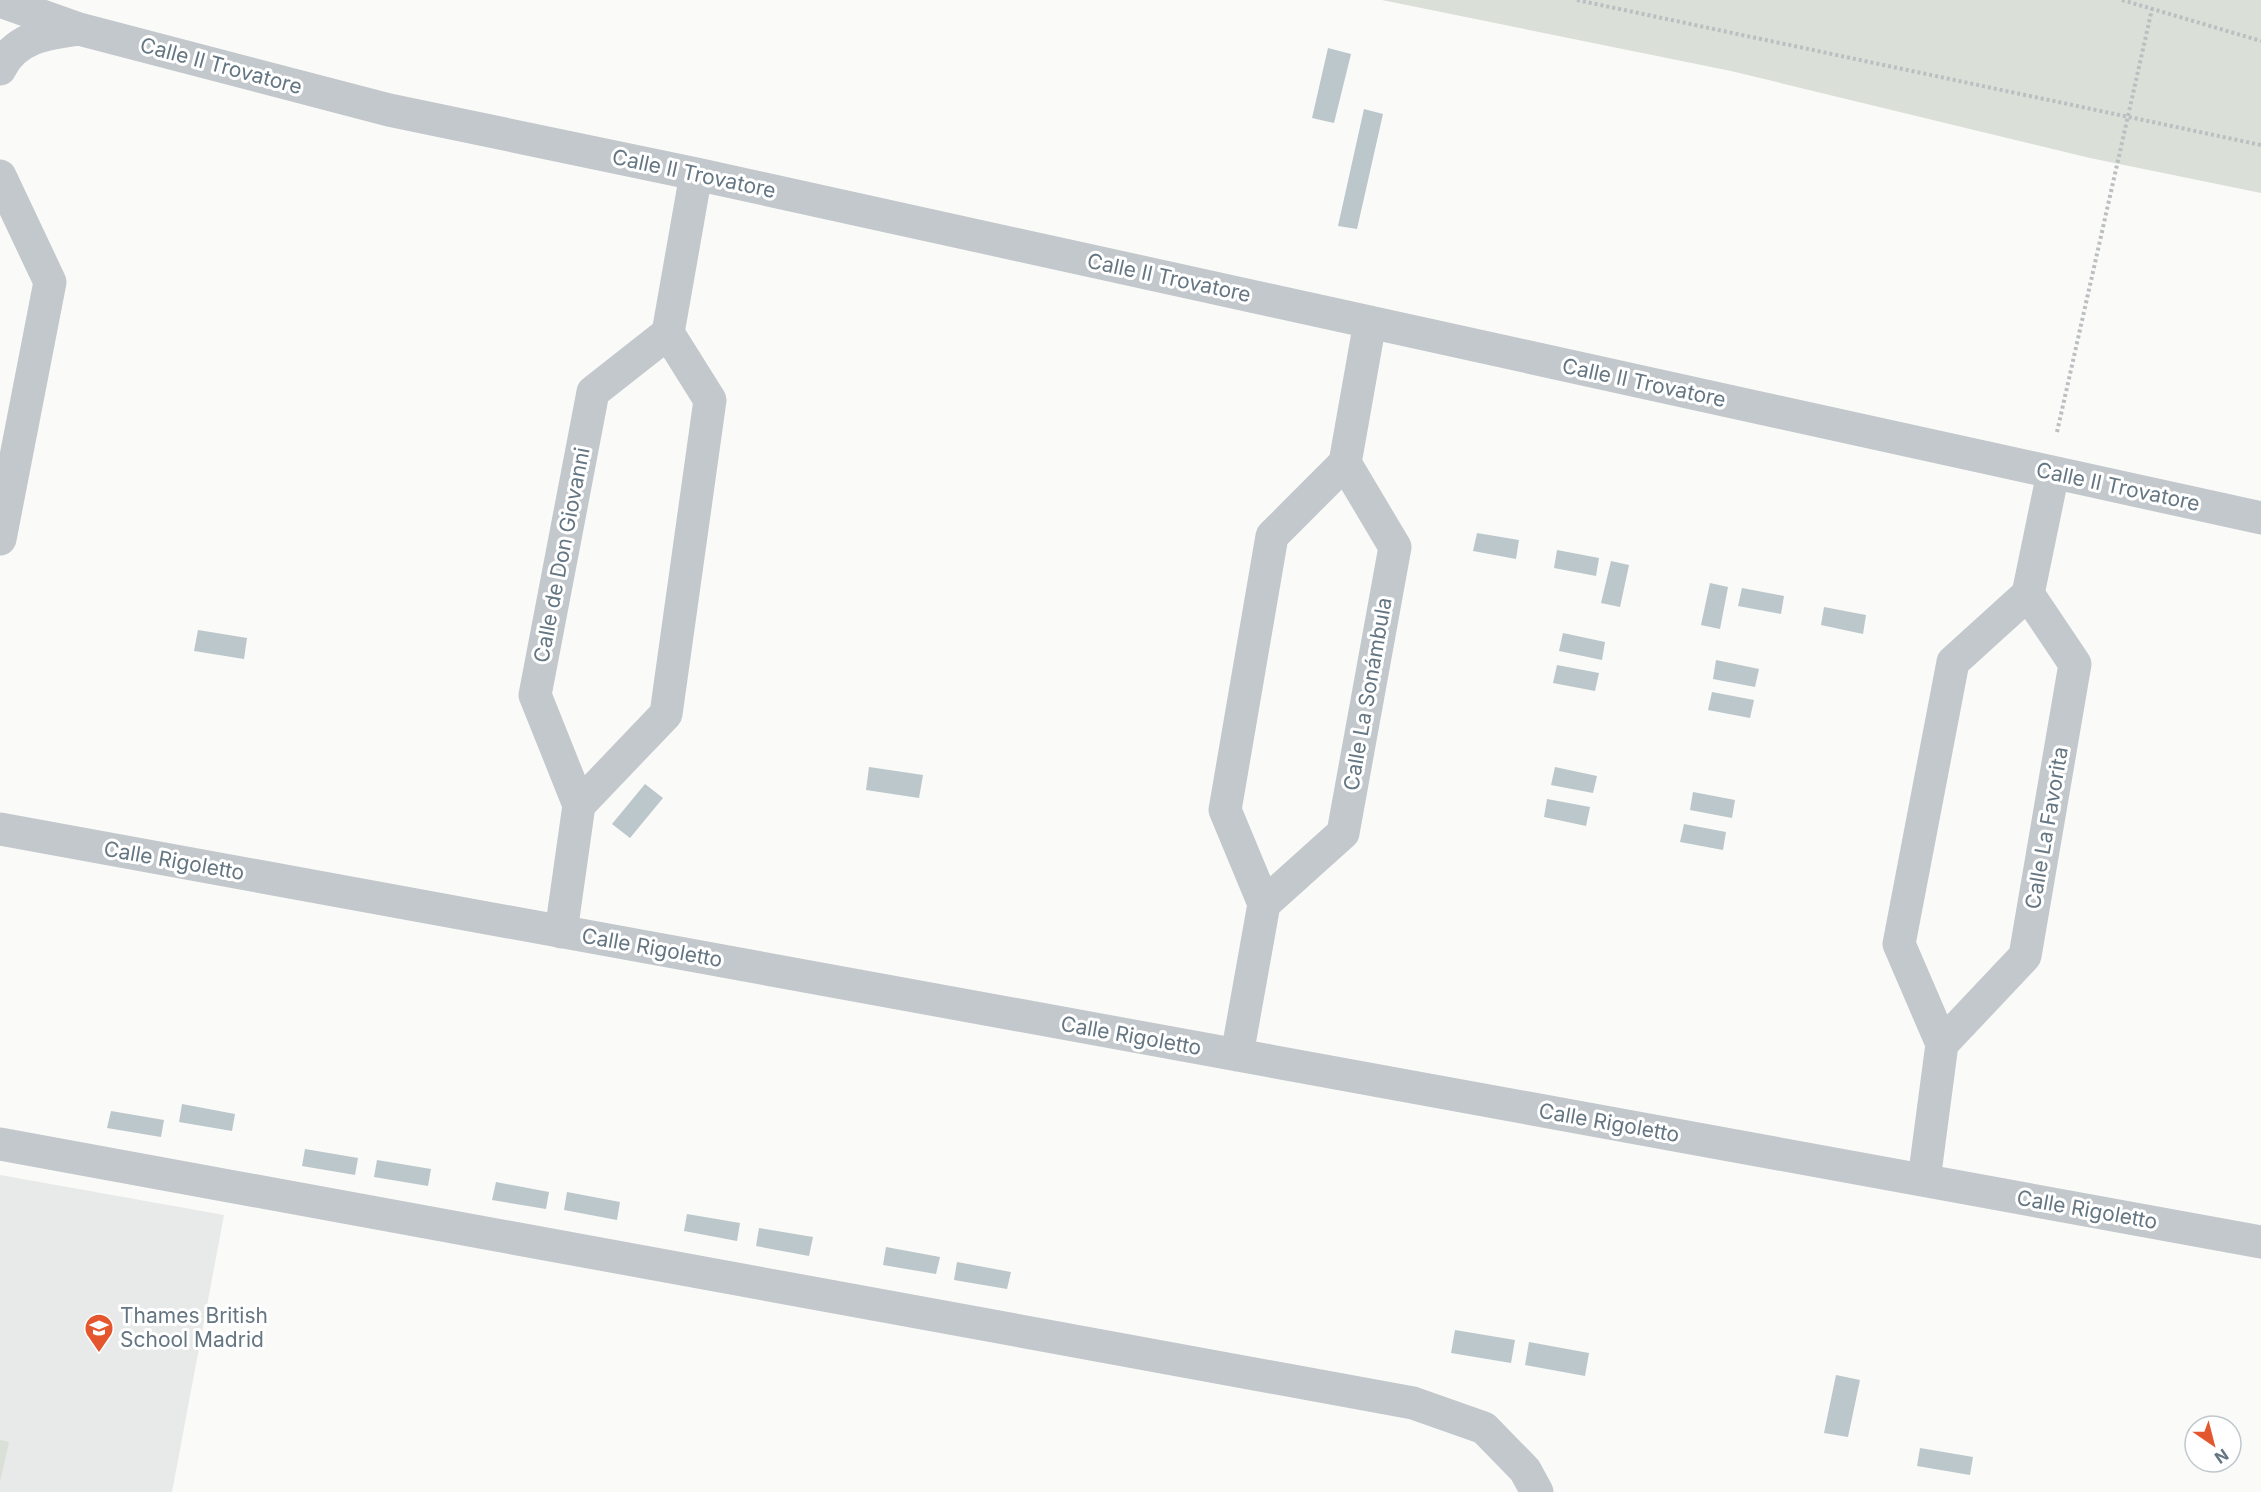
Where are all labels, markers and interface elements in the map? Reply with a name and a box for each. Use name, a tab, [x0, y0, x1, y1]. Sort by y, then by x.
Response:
street label: Calle Il Trovatore	[137, 32, 305, 99]
street label: Calle Il Trovatore	[610, 144, 778, 203]
street label: Calle Il Trovatore	[1085, 248, 1253, 307]
street label: Calle Il Trovatore	[1560, 353, 1728, 412]
street label: Calle de Don Giovanni	[528, 445, 595, 665]
street label: Calle Il Trovatore	[2034, 457, 2202, 516]
street label: Calle La Sonámbula	[1338, 595, 1397, 793]
street label: Calle La Favorita	[2020, 745, 2073, 911]
street label: Calle Rigoletto	[102, 836, 246, 885]
street label: Calle Rigoletto	[580, 923, 724, 972]
street label: Calle Rigoletto	[1059, 1011, 1203, 1060]
street label: Calle Rigoletto	[1537, 1098, 1681, 1147]
street label: Calle Rigoletto	[2015, 1185, 2159, 1234]
place label: Thames British School Madrid	[120, 1303, 268, 1352]
school or university icon: Thames British School Madrid	[83, 1312, 115, 1354]
north arrow	[2183, 1414, 2243, 1474]
text: N	[2211, 1445, 2232, 1468]

